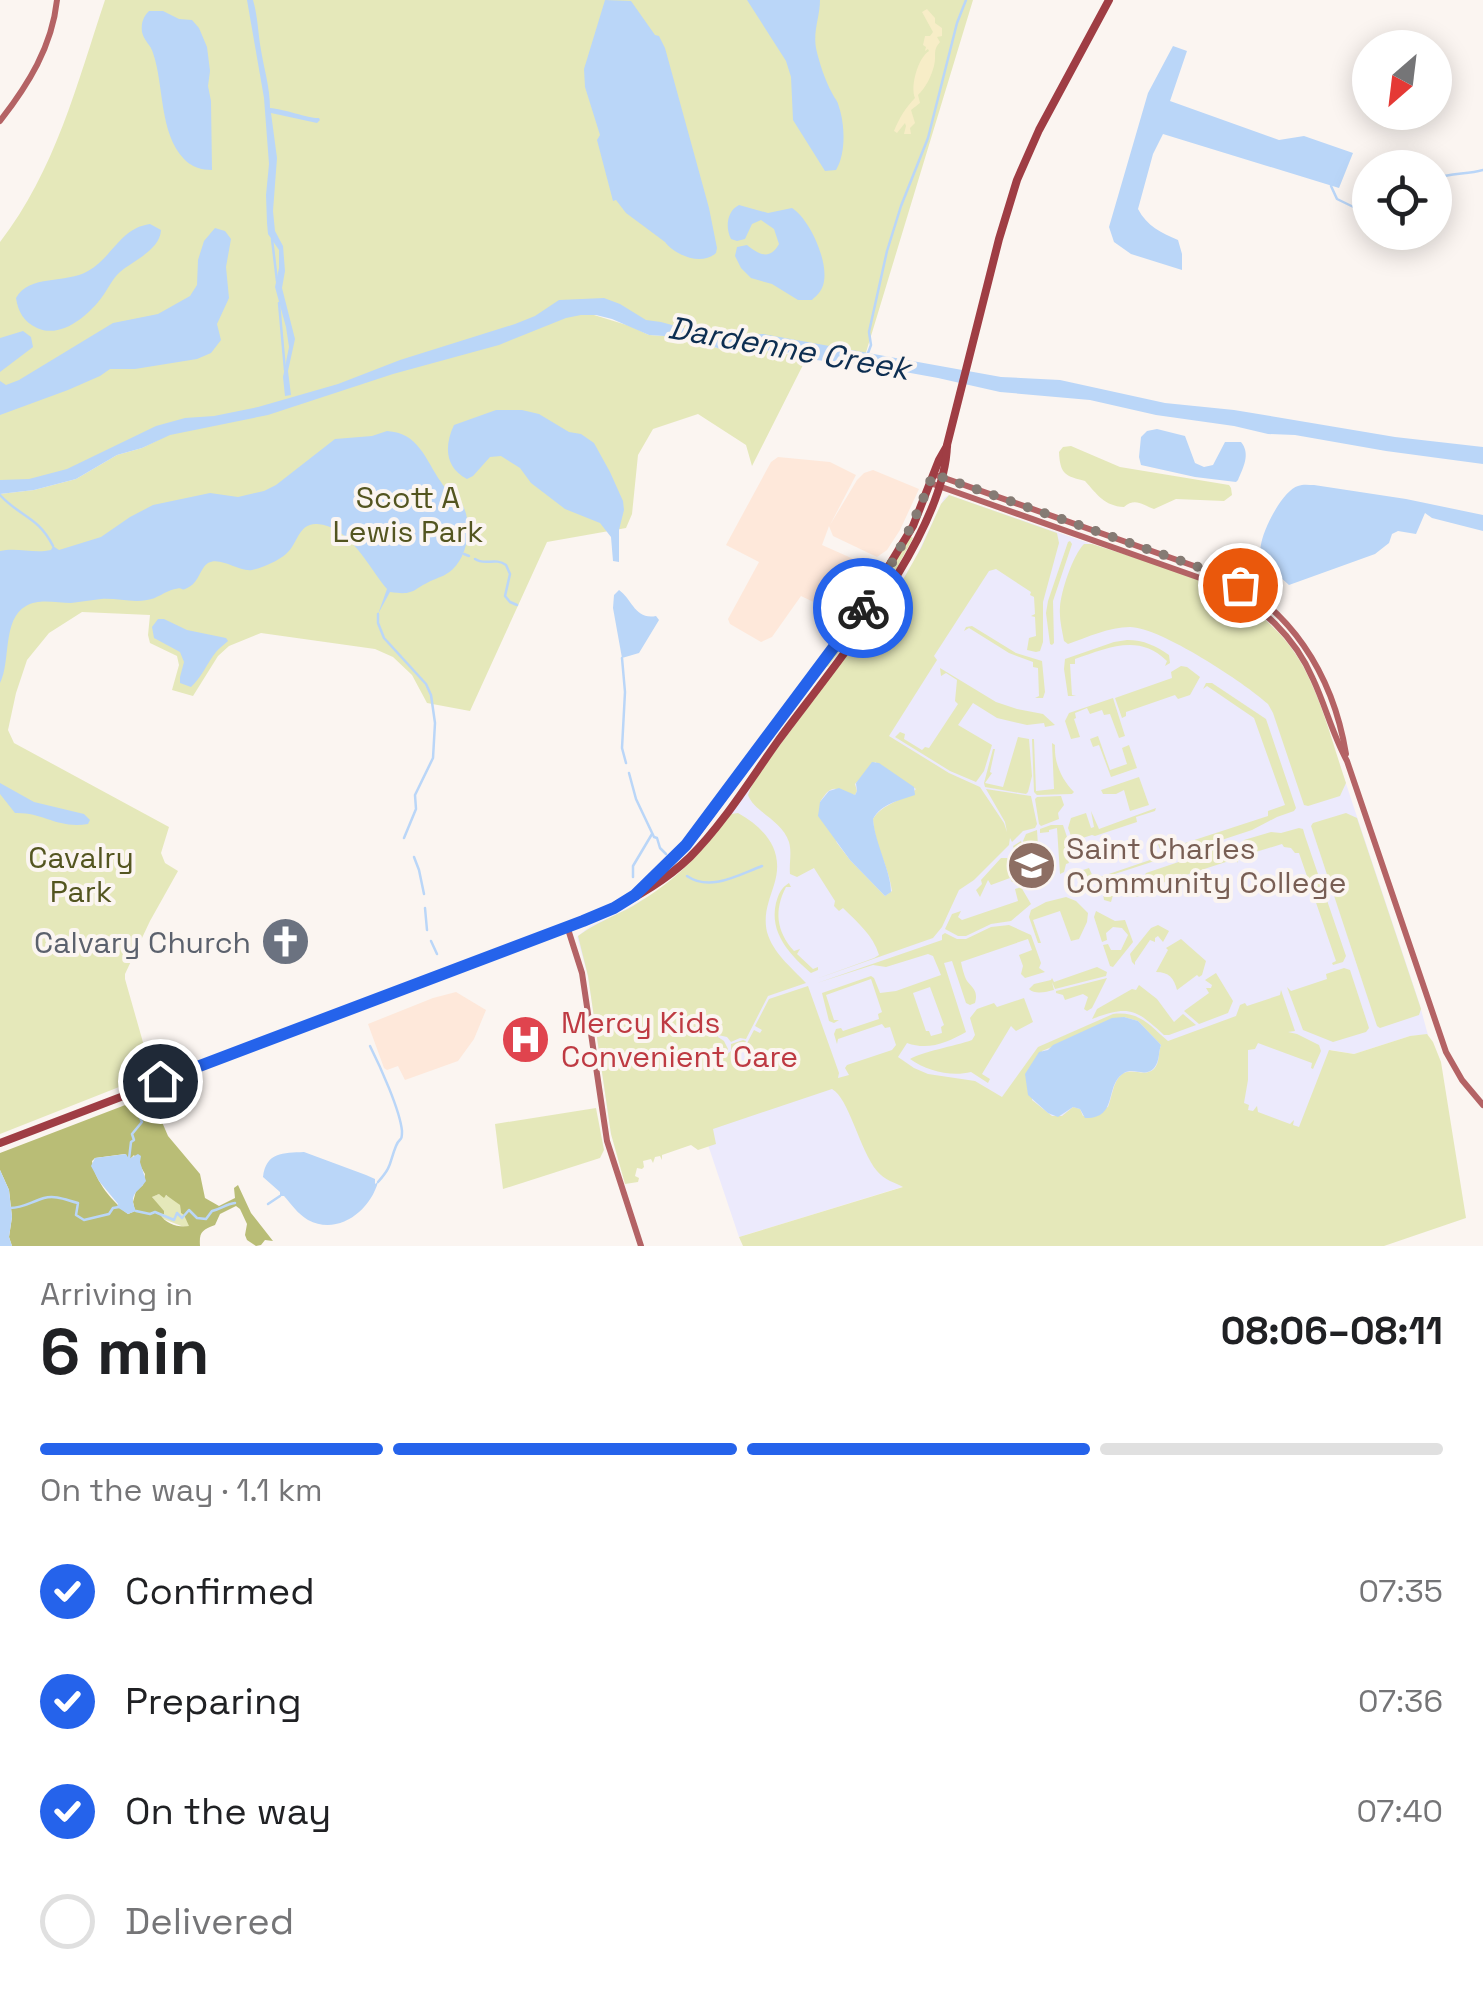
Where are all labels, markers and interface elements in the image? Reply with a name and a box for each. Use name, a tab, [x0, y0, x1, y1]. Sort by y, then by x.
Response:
north arrow	[1352, 30, 1452, 130]
map controls	[1352, 30, 1452, 250]
button: locate	[1352, 150, 1452, 250]
water label: Dardenne Creek	[665, 307, 916, 390]
park label: Scott A Lewis Park	[332, 478, 484, 551]
pin	[1198, 543, 1283, 628]
courier	[813, 558, 913, 658]
icon: bag	[1213, 558, 1268, 613]
icon: bike	[836, 581, 891, 636]
place label: Saint Charles Community College	[1066, 829, 1346, 902]
park label: Cavalry Park	[28, 838, 134, 911]
school or university icon: Saint Charles Community College	[1005, 839, 1057, 891]
church icon: Calvary Church	[260, 916, 312, 968]
place label: Calvary Church	[34, 923, 251, 962]
place label: Mercy Kids Convenient Care	[561, 1003, 798, 1076]
hospital icon: Mercy Kids Convenient Care	[500, 1013, 552, 1065]
pin	[118, 1039, 203, 1124]
icon: home	[133, 1054, 188, 1109]
text: Arriving in	[40, 1274, 193, 1314]
text: 08:06–08:11	[1221, 1307, 1443, 1355]
text: 6 min	[40, 1310, 210, 1393]
text: On the way · 1.1 km	[40, 1470, 323, 1510]
icon: check	[40, 1564, 95, 1619]
text: Confirmed	[125, 1567, 315, 1615]
text: 07:35	[1358, 1571, 1443, 1611]
icon: check	[40, 1674, 95, 1729]
text: Preparing	[125, 1677, 302, 1725]
text: 07:36	[1358, 1681, 1443, 1721]
icon: check	[40, 1784, 95, 1839]
text: On the way	[125, 1787, 331, 1835]
text: 07:40	[1356, 1791, 1443, 1831]
text: Delivered	[125, 1897, 294, 1945]

